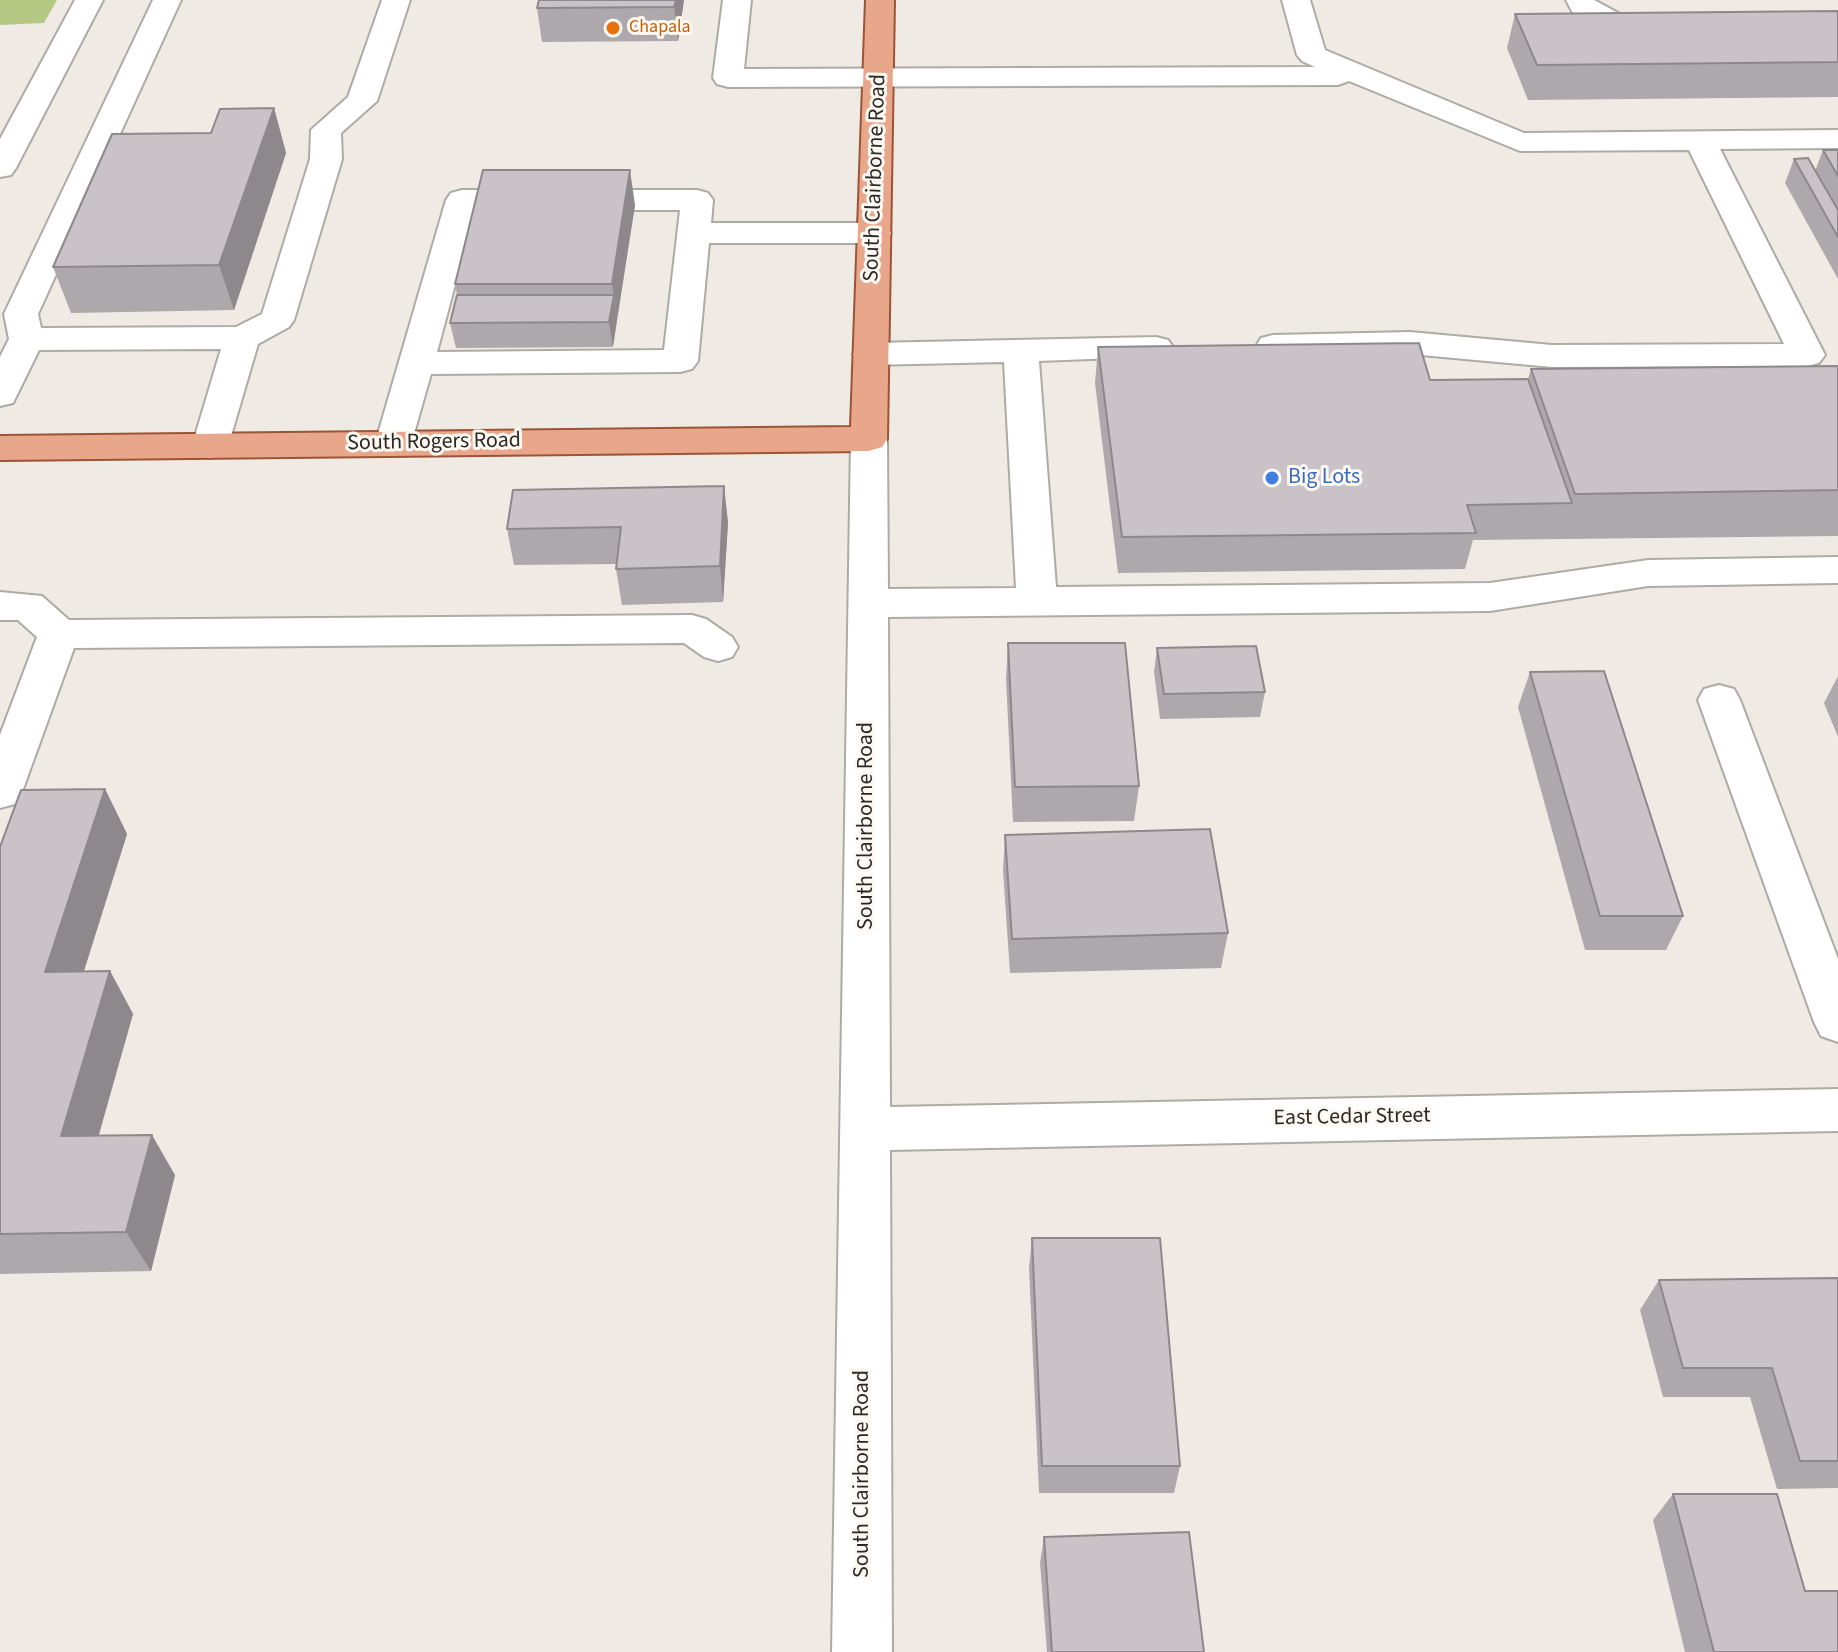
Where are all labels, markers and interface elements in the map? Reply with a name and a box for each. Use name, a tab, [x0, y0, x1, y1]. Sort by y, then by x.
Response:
place label: Chapala	[629, 17, 691, 39]
marker: Chapala	[604, 19, 622, 37]
street label: South Clairborne Road	[859, 74, 893, 282]
street label: South Rogers Road	[347, 428, 521, 458]
place label: Big Lots	[1288, 465, 1360, 491]
marker: Big Lots	[1263, 469, 1281, 487]
street label: South Clairborne Road	[854, 722, 880, 930]
street label: East Cedar Street	[1273, 1103, 1431, 1133]
street label: South Clairborne Road	[850, 1370, 876, 1578]

